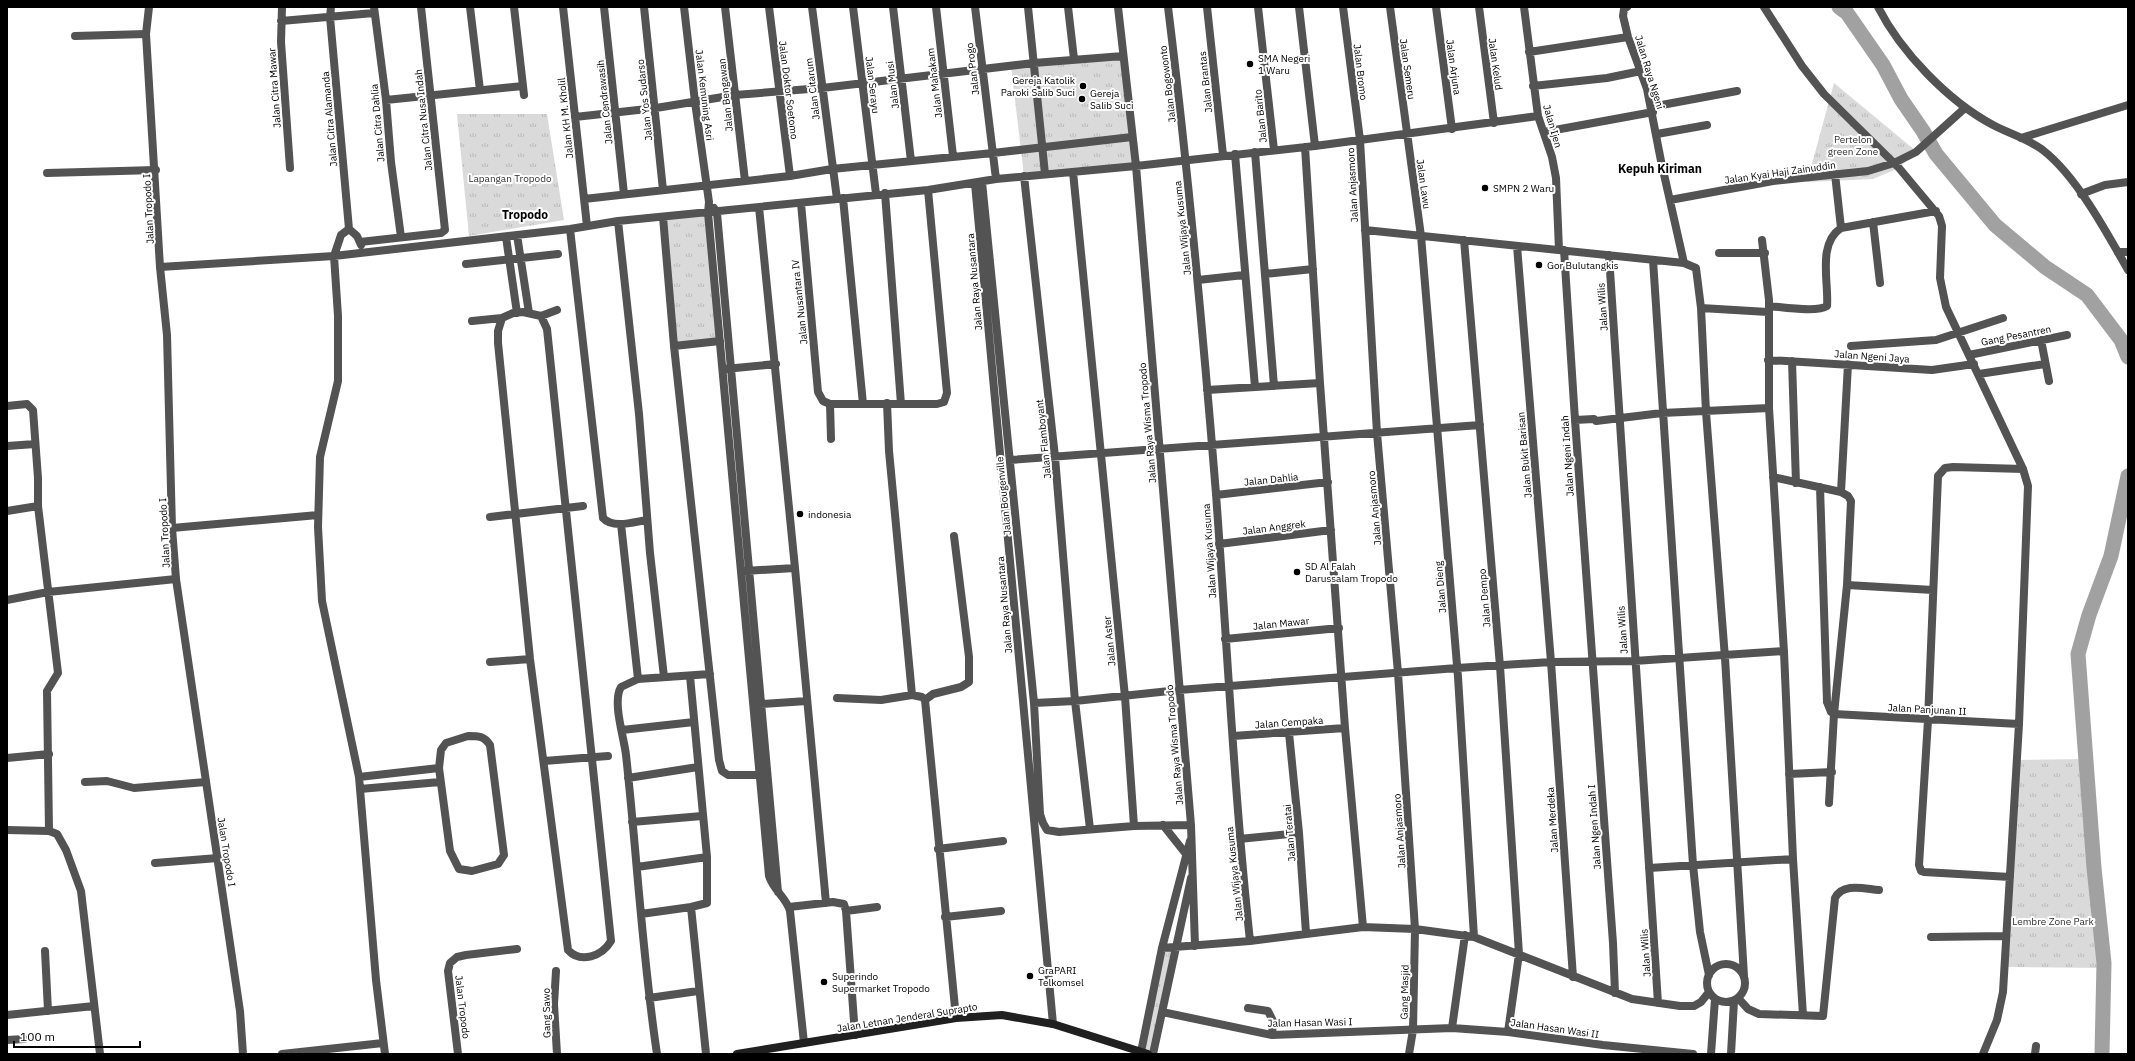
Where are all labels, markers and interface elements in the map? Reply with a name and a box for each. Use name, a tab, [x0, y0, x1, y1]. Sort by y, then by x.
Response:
street label: Jalan Raya Ngeni	[1632, 34, 1667, 111]
street label: Jalan Kelud	[1485, 37, 1506, 91]
street label: Jalan Semeru	[1397, 38, 1418, 100]
street label: Jalan Arjuna	[1443, 39, 1464, 96]
street label: Jalan Doktor Soetomo	[776, 40, 801, 141]
street label: Jalan Progo	[963, 42, 982, 96]
street label: Jalan Bromo	[1351, 43, 1370, 101]
street label: Jalan Bogowonto	[1156, 44, 1179, 123]
street label: Jalan Citra Mawar	[265, 47, 284, 128]
street label: Jalan Mahakam	[924, 47, 945, 119]
street label: Jalan Kemuning Asri	[692, 49, 717, 141]
street label: Jalan Brantas	[1196, 51, 1215, 113]
place label: SMA Negeri 1 Waru	[1258, 52, 1310, 77]
street label: Jalan Serayu	[863, 56, 882, 114]
street label: Jalan Citarum	[802, 57, 823, 121]
street label: Jalan Yos Sudarso	[634, 58, 655, 141]
street label: Jalan Bengawan	[715, 58, 736, 132]
street label: Jalan Cendrawasih	[594, 59, 615, 145]
marker: SMA Negeri 1 Waru	[1245, 59, 1255, 69]
street label: Jalan Musi	[883, 60, 902, 109]
street label: Jalan Citra Nusa Indah	[412, 69, 435, 171]
street label: Jalan Citra Alamanda	[319, 70, 340, 167]
place label: Gereja Katolik Paroki Salib Suci	[1001, 74, 1076, 99]
street label: Jalan KH M. Kholil	[555, 77, 576, 159]
marker: Gereja Katolik Paroki Salib Suci	[1078, 81, 1088, 91]
street label: Jalan Citra Dahlia	[368, 83, 387, 163]
place label: Gereja Salib Suci	[1090, 87, 1134, 112]
street label: Jalan Barito	[1251, 88, 1270, 143]
marker: Gereja Salib Suci	[1077, 94, 1087, 104]
street label: Jalan Ijen	[1540, 103, 1565, 149]
park label: Pertelon green Zone	[1828, 133, 1879, 158]
street label: Jalan Anjasmoro	[1344, 147, 1361, 223]
street label: Jalan Lawu	[1414, 158, 1433, 210]
street label: Jalan Kyai Haji Zainuddin	[1724, 158, 1837, 187]
district label: Kepuh Kiriman	[1618, 161, 1702, 176]
park label: Lapangan Tropodo	[468, 172, 552, 185]
street label: Jalan Tropodo I	[140, 174, 157, 244]
street label: Jalan Wijaya Kusuma	[1171, 179, 1194, 276]
place label: SMPN 2 Waru	[1493, 182, 1554, 195]
marker: SMPN 2 Waru	[1480, 183, 1490, 193]
district label: Tropodo	[502, 207, 548, 222]
street label: Jalan Raya Nusantara	[964, 232, 985, 331]
street label: Jalan Nusantara IV	[789, 259, 810, 345]
place label: Gor Bulutangkis	[1547, 259, 1619, 272]
marker: Gor Bulutangkis	[1534, 260, 1544, 270]
street label: Jalan Wilis	[1594, 282, 1611, 331]
street label: Gang Pesantren	[1980, 322, 2052, 349]
street label: Jalan Ngeni Jaya	[1834, 347, 1911, 366]
street label: Jalan Raya Wisma Tropodo	[1136, 362, 1159, 484]
street label: Jalan Flamboyant	[1033, 398, 1054, 479]
street label: Jalan Bukit Barisan	[1514, 411, 1535, 499]
street label: Jalan Ngeni Indah	[1558, 415, 1577, 497]
street label: Jalan Bougenville	[993, 456, 1014, 536]
street label: Jalan Dahlia	[1243, 470, 1300, 489]
street label: Jalan Anjasmoro	[1365, 470, 1384, 546]
street label: Jalan Tropodo I	[156, 498, 173, 568]
street label: Jalan Wijaya Kusuma	[1200, 503, 1219, 599]
place label: indonesia	[808, 508, 852, 521]
marker: indonesia	[795, 509, 805, 519]
street label: Jalan Anggrek	[1242, 517, 1307, 538]
street label: Jalan Raya Nusantara	[994, 555, 1015, 654]
place label: SD Al Falah Darussalam Tropodo	[1305, 560, 1398, 585]
street label: Jalan Dieng	[1432, 560, 1449, 614]
marker: SD Al Falah Darussalam Tropodo	[1292, 567, 1302, 577]
street label: Jalan Dempo	[1475, 568, 1494, 628]
street label: Jalan Wilis	[1614, 605, 1631, 654]
street label: Jalan Mawar	[1252, 614, 1310, 633]
street label: Jalan Aster	[1100, 615, 1119, 667]
street label: Jalan Raya Wisma Tropodo	[1163, 684, 1186, 806]
street label: Jalan Panjunan II	[1887, 701, 1967, 718]
street label: Jalan Cempaka	[1254, 714, 1324, 731]
street label: Jalan Ngen Indah I	[1585, 784, 1604, 870]
street label: Jalan Merdeka	[1544, 786, 1561, 853]
street label: Jalan Anjasmoro	[1390, 793, 1409, 869]
street label: Jalan Teratai	[1281, 804, 1298, 862]
street label: Jalan Tropodo I	[215, 816, 238, 888]
street label: Jalan Wijaya Kusuma	[1223, 825, 1246, 922]
park label: Lembre Zone Park	[2012, 915, 2094, 928]
street label: Jalan Wilis	[1637, 928, 1654, 977]
place label: GraPARI Telkomsel	[1038, 964, 1084, 989]
street label: Gang Masjid	[1398, 965, 1411, 1019]
place label: Superindo Supermarket Tropodo	[832, 970, 930, 995]
marker: GraPARI Telkomsel	[1025, 971, 1035, 981]
street label: Jalan Tropodo	[452, 975, 473, 1040]
marker: Superindo Supermarket Tropodo	[819, 977, 829, 987]
street label: Gang Sawo	[540, 988, 553, 1038]
street label: Jalan Letnan Jenderal Suprapto	[836, 1000, 979, 1035]
street label: Jalan Hasan Wasi I	[1267, 1015, 1353, 1030]
street label: Jalan Hasan Wasi II	[1510, 1016, 1600, 1041]
scale bar	[14, 1023, 140, 1049]
text: 100 m	[20, 1029, 55, 1044]

